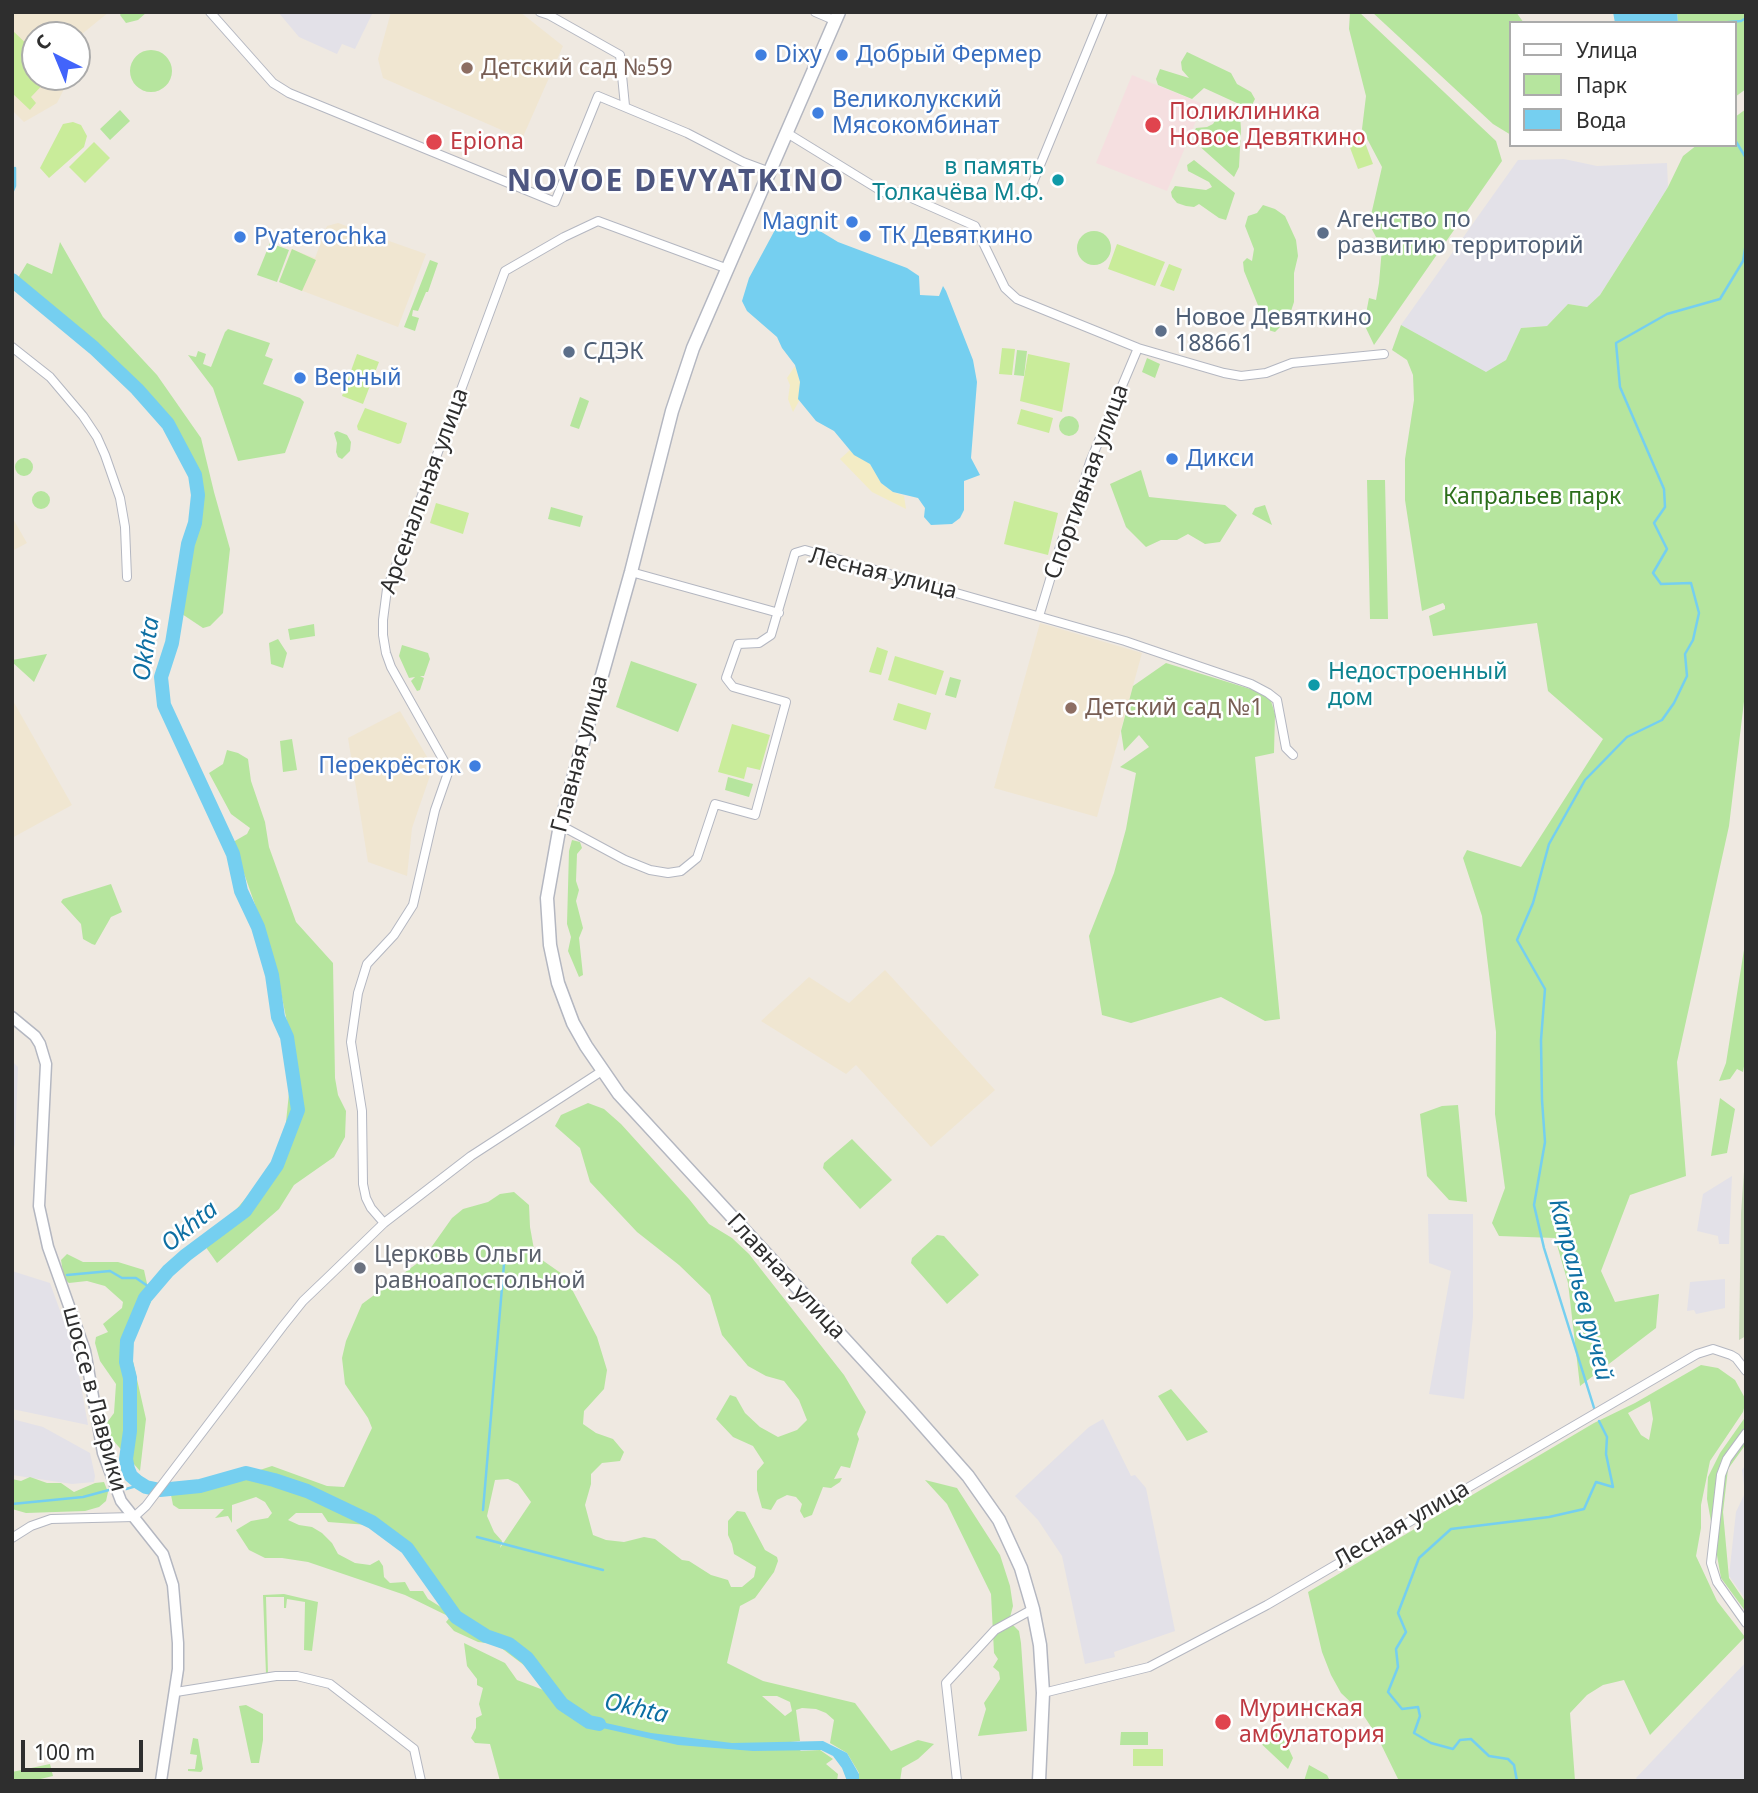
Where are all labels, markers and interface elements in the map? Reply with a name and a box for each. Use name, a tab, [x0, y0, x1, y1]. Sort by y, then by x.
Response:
north arrow	[21, 21, 91, 91]
legend	[1510, 21, 1737, 147]
text: С	[30, 28, 56, 56]
text: Улица	[1576, 36, 1638, 64]
place label: Dixy	[775, 41, 822, 69]
place label: Добрый Фермер	[856, 41, 1042, 69]
marker: Dixy	[753, 47, 769, 63]
marker: Добрый Фермер	[834, 47, 850, 63]
place label: Детский сад №59	[481, 54, 673, 82]
marker: Детский сад №59	[459, 60, 475, 76]
text: Парк	[1576, 71, 1627, 99]
place label: Великолукский Мясокомбинат	[832, 86, 1002, 140]
place label: Поликлиника Новое Девяткино	[1169, 98, 1366, 152]
marker: Великолукский Мясокомбинат	[810, 105, 826, 121]
text: Вода	[1576, 106, 1626, 134]
marker: Поликлиника Новое Девяткино	[1143, 115, 1163, 135]
place label: Epiona	[450, 128, 524, 156]
marker: Epiona	[424, 132, 444, 152]
place label: в память Толкачёва М.Ф.	[872, 153, 1044, 207]
district label: NOVOE DEVYATKINO	[509, 164, 843, 200]
marker: в память Толкачёва М.Ф.	[1050, 172, 1066, 188]
place label: Агенство по развитию территорий	[1337, 206, 1584, 260]
place label: Magnit	[762, 208, 838, 236]
marker: Magnit	[844, 214, 860, 230]
place label: ТК Девяткино	[879, 222, 1033, 250]
place label: Pyaterochka	[254, 223, 387, 251]
marker: Агенство по развитию территорий	[1315, 225, 1331, 241]
marker: ТК Девяткино	[857, 228, 873, 244]
marker: Pyaterochka	[232, 229, 248, 245]
place label: Новое Девяткино 188661	[1175, 304, 1372, 358]
marker: Новое Девяткино 188661	[1153, 323, 1169, 339]
place label: СДЭК	[583, 338, 644, 366]
marker: СДЭК	[561, 344, 577, 360]
place label: Верный	[314, 364, 401, 392]
marker: Верный	[292, 370, 308, 386]
street label: Спортивная улица	[1039, 381, 1135, 583]
street label: Арсенальная улица	[375, 384, 475, 598]
place label: Дикси	[1186, 445, 1254, 473]
marker: Дикси	[1164, 451, 1180, 467]
park label: Капральев парк	[1443, 483, 1621, 511]
street label: Лесная улица	[806, 542, 960, 606]
water label: Okhta	[128, 615, 166, 683]
place label: Недостроенный дом	[1328, 658, 1507, 712]
street label: Главная улица	[546, 672, 614, 836]
marker: Недостроенный дом	[1306, 677, 1322, 693]
place label: Детский сад №1	[1085, 694, 1263, 722]
marker: Детский сад №1	[1063, 700, 1079, 716]
place label: Перекрёсток	[318, 752, 461, 780]
marker: Перекрёсток	[467, 758, 483, 774]
water label: Okhta	[156, 1195, 224, 1259]
water label: Капральев ручей	[1542, 1196, 1618, 1384]
street label: Главная улица	[721, 1208, 851, 1346]
place label: Церковь Ольги равноапостольной	[374, 1241, 585, 1295]
marker: Церковь Ольги равноапостольной	[352, 1260, 368, 1276]
street label: шоссе в Лаврики	[56, 1303, 132, 1495]
street label: Лесная улица	[1330, 1475, 1474, 1575]
water label: Okhta	[601, 1688, 671, 1730]
place label: Муринская амбулатория	[1239, 1695, 1385, 1749]
marker: Муринская амбулатория	[1213, 1712, 1233, 1732]
scale bar	[24, 1727, 147, 1771]
text: 100 m	[34, 1738, 95, 1766]

